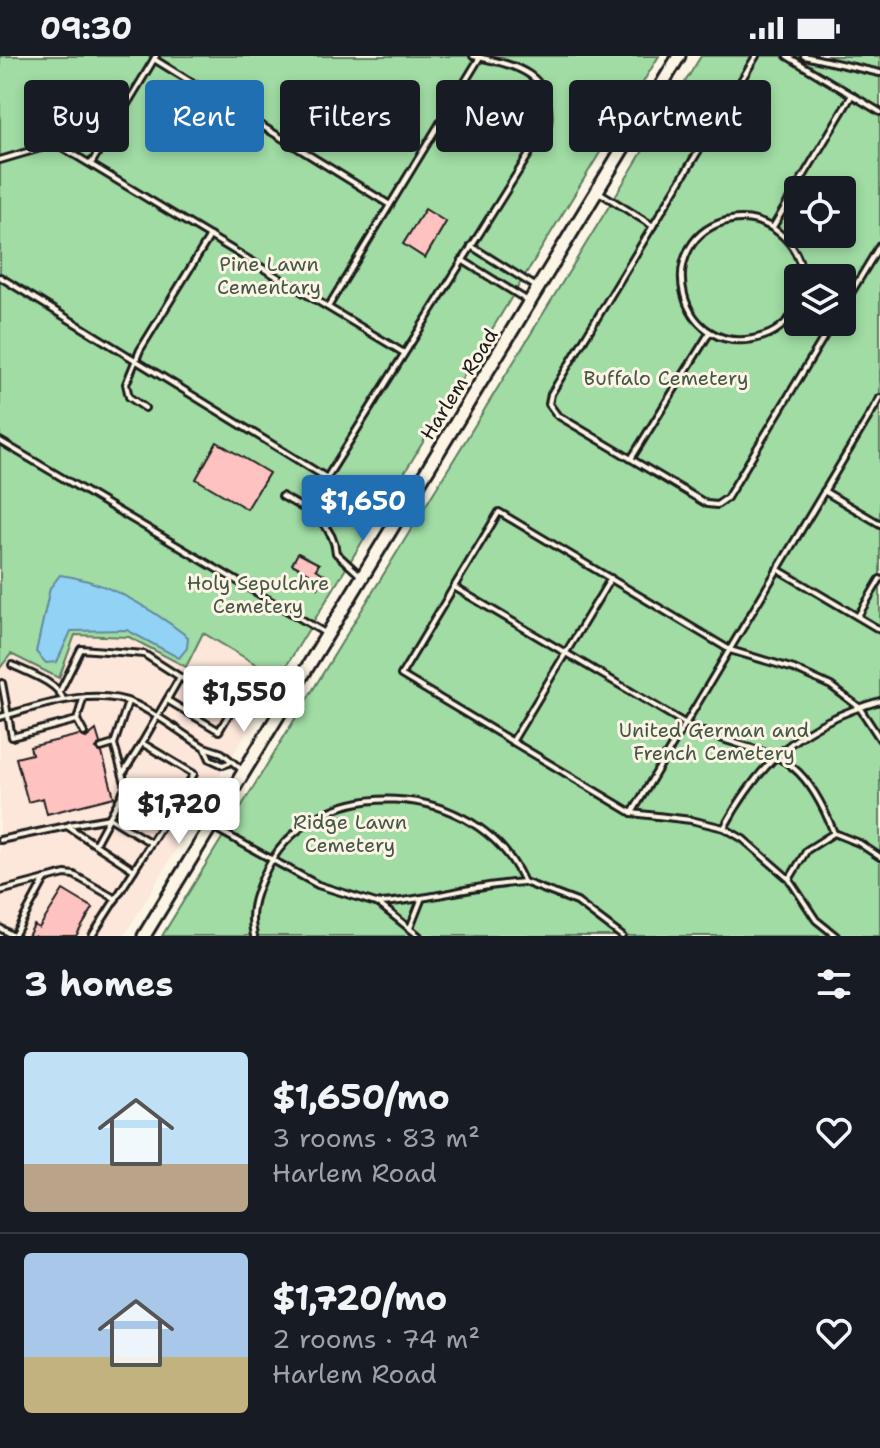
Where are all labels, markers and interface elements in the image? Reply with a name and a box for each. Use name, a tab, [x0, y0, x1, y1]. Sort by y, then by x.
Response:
text: 09:30	[40, 8, 132, 49]
chip: Buy	[24, 80, 129, 152]
chip: Rent	[145, 80, 264, 152]
chip: Filters	[280, 80, 420, 152]
chip: New	[436, 80, 553, 152]
chip: Apartment	[569, 80, 771, 152]
map controls	[784, 176, 856, 336]
button: locate	[784, 176, 856, 248]
park label: Pine Lawn Cementary	[217, 251, 321, 300]
button: layers	[784, 264, 856, 336]
street label: Harlem Road	[414, 323, 504, 445]
park label: Buffalo Cemetery	[584, 365, 748, 391]
pin: $1,650	[298, 475, 428, 543]
text: $1,650	[320, 483, 406, 518]
park label: Holy Sepulchre Cemetery	[187, 570, 329, 619]
pin: $1,550	[179, 666, 309, 734]
text: $1,550	[201, 674, 287, 709]
park label: United German and French Cemetery	[619, 717, 809, 766]
pin: $1,720	[114, 778, 244, 846]
text: $1,720	[137, 786, 221, 821]
park label: Ridge Lawn Cemetery	[293, 809, 407, 858]
text: 3 homes	[24, 961, 173, 1007]
icon: filters	[812, 962, 856, 1006]
text: $1,650/mo	[272, 1074, 450, 1120]
icon: home	[88, 1084, 184, 1180]
icon: heart	[812, 1110, 856, 1154]
text: 3 rooms · 83 m²	[272, 1120, 480, 1155]
text: Harlem Road	[272, 1155, 437, 1190]
text: $1,720/mo	[272, 1275, 447, 1321]
icon: home	[88, 1285, 184, 1381]
icon: heart	[812, 1311, 856, 1355]
text: 2 rooms · 74 m²	[272, 1321, 480, 1356]
text: Harlem Road	[272, 1356, 437, 1391]

